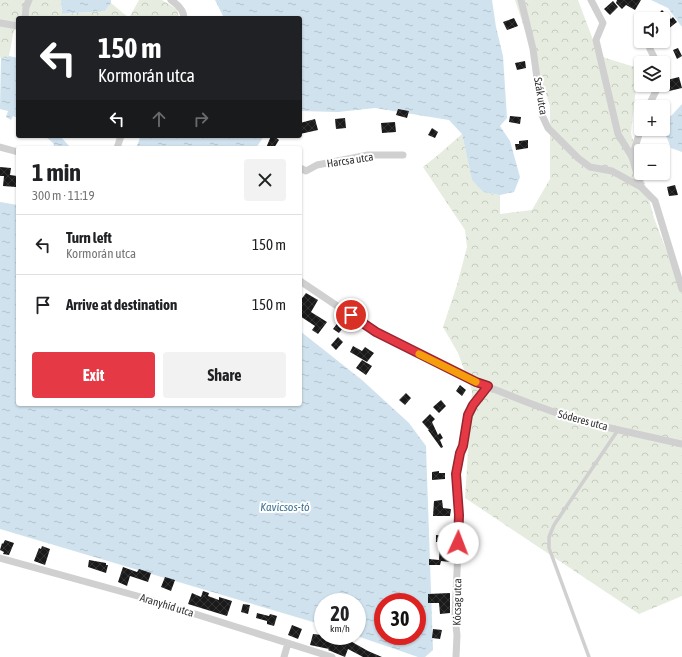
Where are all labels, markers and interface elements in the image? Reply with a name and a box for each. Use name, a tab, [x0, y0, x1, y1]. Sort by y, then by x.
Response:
map controls	[634, 12, 670, 180]
button: sound	[634, 12, 670, 48]
icon: left	[32, 32, 84, 84]
text: 150 m	[98, 32, 161, 64]
button: layers	[634, 56, 670, 92]
text: Kormorán utca	[98, 65, 195, 86]
street label: Szák utca	[532, 76, 550, 116]
button: +	[634, 100, 670, 136]
icon: left	[106, 108, 128, 130]
icon: ahead	[148, 108, 170, 130]
icon: right	[190, 108, 212, 130]
button: −	[634, 144, 670, 180]
street label: Harcsa utca	[326, 150, 374, 170]
text: 1 min	[32, 159, 81, 186]
button: close	[244, 159, 286, 201]
text: 300 m · 11:19	[32, 188, 95, 203]
text: Turn left	[66, 229, 112, 246]
icon: left	[32, 234, 54, 256]
text: 150 m	[252, 236, 286, 253]
text: Kormorán utca	[66, 246, 136, 261]
icon: arrive	[32, 294, 54, 316]
text: Arrive at destination	[66, 296, 177, 313]
text: 150 m	[252, 296, 286, 313]
pin	[334, 298, 368, 332]
icon: arrive	[340, 304, 362, 326]
button: Exit	[32, 352, 155, 398]
button: Share	[163, 352, 286, 398]
street label: Sóderes utca	[557, 408, 609, 432]
water label: Kavicsos-tó	[260, 500, 310, 514]
position arrow	[437, 522, 479, 564]
street label: Kócsag utca	[451, 578, 463, 626]
street label: Aranyhíd utca	[139, 591, 195, 619]
speed limit sign: 30	[374, 593, 426, 645]
text: 20	[331, 602, 349, 625]
text: km/h	[330, 623, 350, 634]

